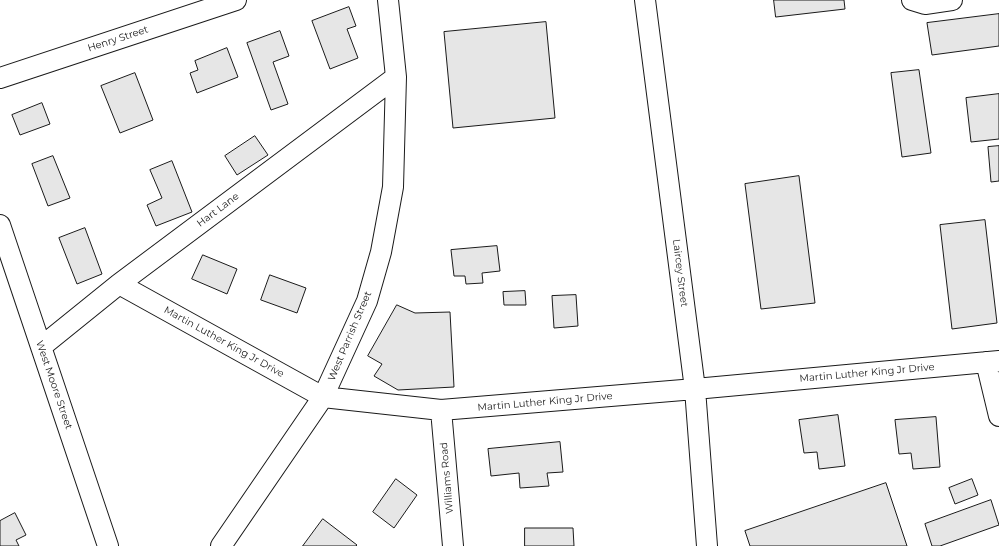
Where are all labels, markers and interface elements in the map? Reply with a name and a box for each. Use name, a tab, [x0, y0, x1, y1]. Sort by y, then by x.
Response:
street label: Henry Street	[86, 24, 150, 54]
street label: Hart Lane	[195, 190, 241, 230]
street label: Laircey Street	[670, 238, 690, 308]
street label: West Parrish Street	[326, 289, 374, 383]
street label: Martin Luther King Jr Drive	[162, 304, 286, 380]
street label: West Moore Street	[33, 339, 75, 431]
street label: Martin Luther King Jr Drive	[799, 361, 935, 385]
street label: Martin Luther King Jr Drive	[477, 390, 613, 414]
street label: Williams Road	[438, 442, 456, 514]

